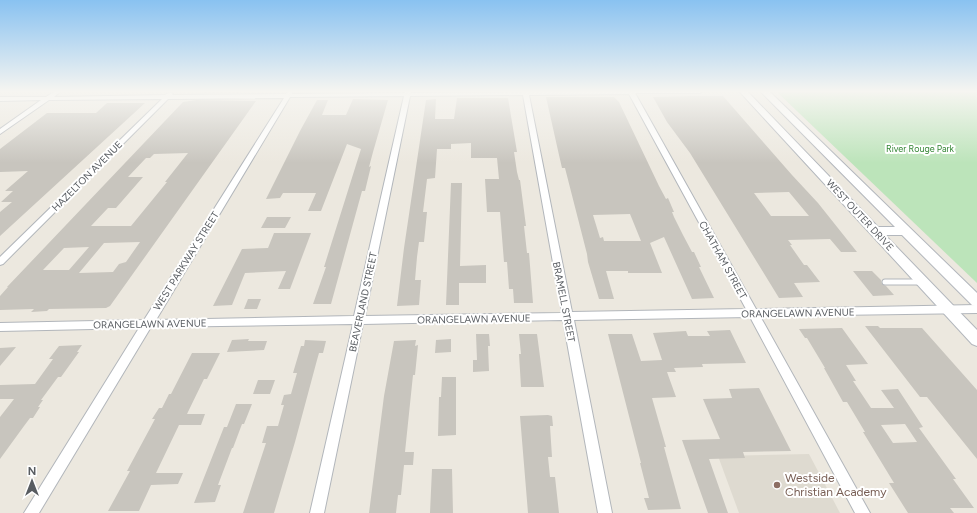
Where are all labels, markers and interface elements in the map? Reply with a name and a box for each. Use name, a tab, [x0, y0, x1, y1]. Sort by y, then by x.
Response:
street label: HAZELTON AVENUE	[49, 138, 125, 214]
park label: River Rouge Park	[886, 143, 955, 154]
street label: WEST OUTER DRIVE	[823, 176, 897, 254]
street label: WEST PARKWAY STREET	[150, 209, 222, 313]
street label: CHATHAM STREET	[696, 219, 750, 302]
street label: BEAVERLAND STREET	[346, 250, 380, 353]
street label: BRAMELL STREET	[550, 261, 578, 344]
street label: ORANGELAWN AVENUE	[741, 306, 855, 320]
street label: ORANGELAWN AVENUE	[417, 312, 531, 326]
street label: ORANGELAWN AVENUE	[93, 317, 207, 331]
north arrow	[12, 461, 52, 501]
text: N	[28, 465, 36, 478]
place label: Westside Christian Academy	[785, 471, 887, 499]
marker: Westside Christian Academy	[772, 480, 782, 490]

